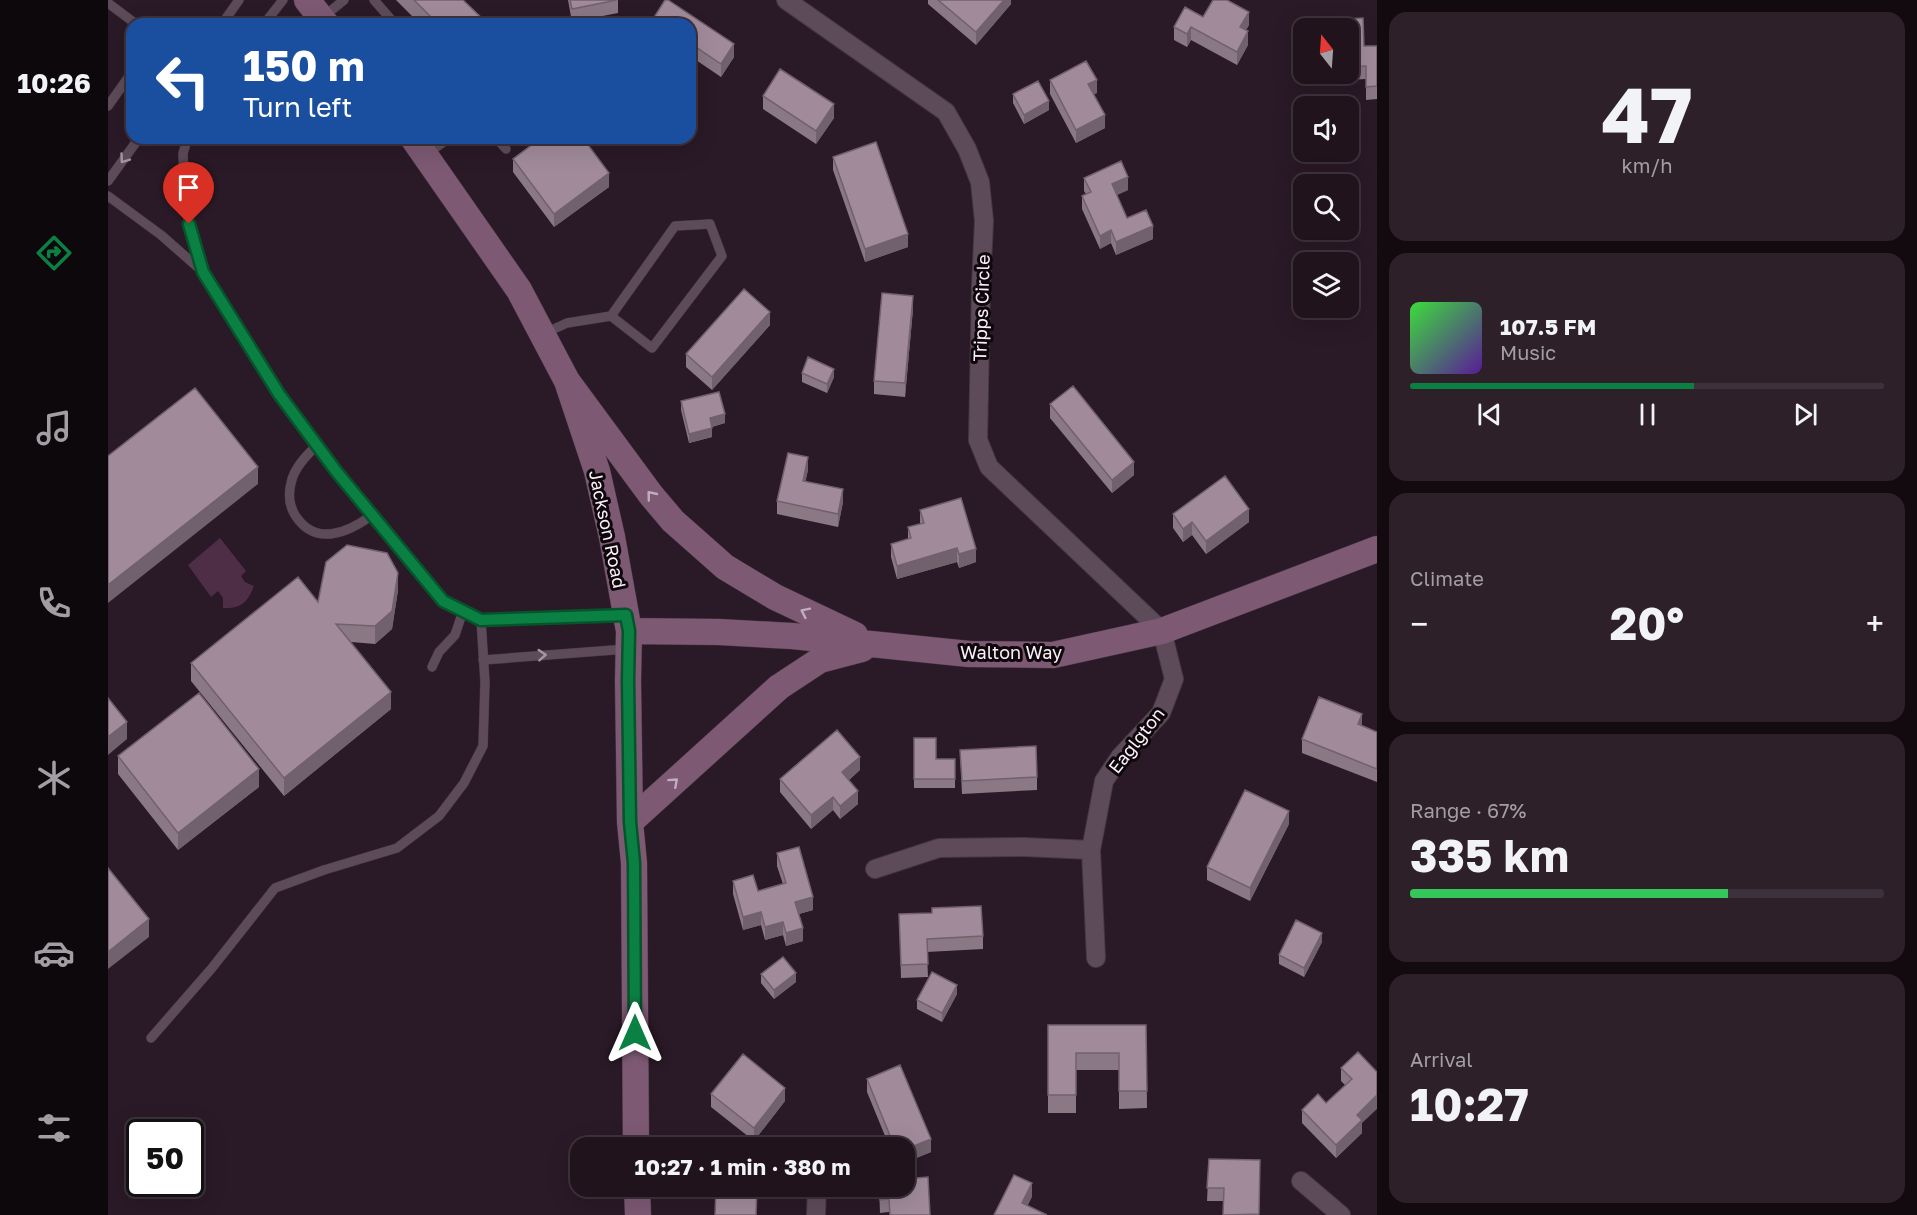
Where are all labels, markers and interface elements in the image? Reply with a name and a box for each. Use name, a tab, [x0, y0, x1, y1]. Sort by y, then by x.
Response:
north arrow	[1293, 18, 1359, 84]
map controls	[1293, 18, 1359, 318]
text: 150 m	[243, 40, 365, 90]
icon: left	[144, 42, 222, 120]
text: 10:26	[17, 67, 91, 99]
text: 47	[1601, 67, 1693, 160]
text: Turn left	[243, 91, 352, 123]
button: sound	[1293, 96, 1359, 162]
one-way arrow	[120, 153, 131, 164]
text: km/h	[1622, 153, 1672, 177]
pin	[163, 162, 214, 224]
icon: arrive	[172, 171, 205, 204]
button: search	[1293, 174, 1359, 240]
icon: directions	[33, 232, 75, 274]
button: layers	[1293, 252, 1359, 318]
street label: Tripps Circle	[968, 254, 994, 362]
text: 107.5 FM	[1500, 313, 1596, 340]
text: Music	[1500, 340, 1556, 364]
icon: previous	[1473, 398, 1506, 431]
icon: pause	[1631, 398, 1664, 431]
icon: next	[1789, 398, 1822, 431]
icon: music	[33, 407, 75, 449]
street label: Jackson Road	[585, 468, 631, 590]
one-way arrow	[648, 491, 659, 502]
text: Climate	[1410, 566, 1484, 590]
icon: phone	[33, 582, 75, 624]
text: 20°	[1610, 596, 1684, 650]
text: −	[1410, 604, 1428, 643]
text: +	[1866, 604, 1884, 643]
one-way arrow	[800, 608, 811, 619]
street label: Walton Way	[960, 641, 1062, 663]
one-way arrow	[537, 649, 546, 662]
street label: Eaglgton	[1103, 703, 1169, 777]
icon: climate	[33, 757, 75, 799]
one-way arrow	[667, 778, 678, 789]
text: Range · 67%	[1410, 798, 1526, 822]
text: 335 km	[1410, 828, 1569, 882]
icon: car	[33, 932, 75, 974]
position arrow	[603, 1001, 667, 1065]
text: Arrival	[1410, 1047, 1473, 1071]
text: 10:27	[1410, 1077, 1529, 1131]
icon: filters	[33, 1107, 75, 1149]
speed limit sign: 50	[126, 1119, 204, 1197]
text: 10:27 · 1 min · 380 m	[634, 1153, 851, 1180]

